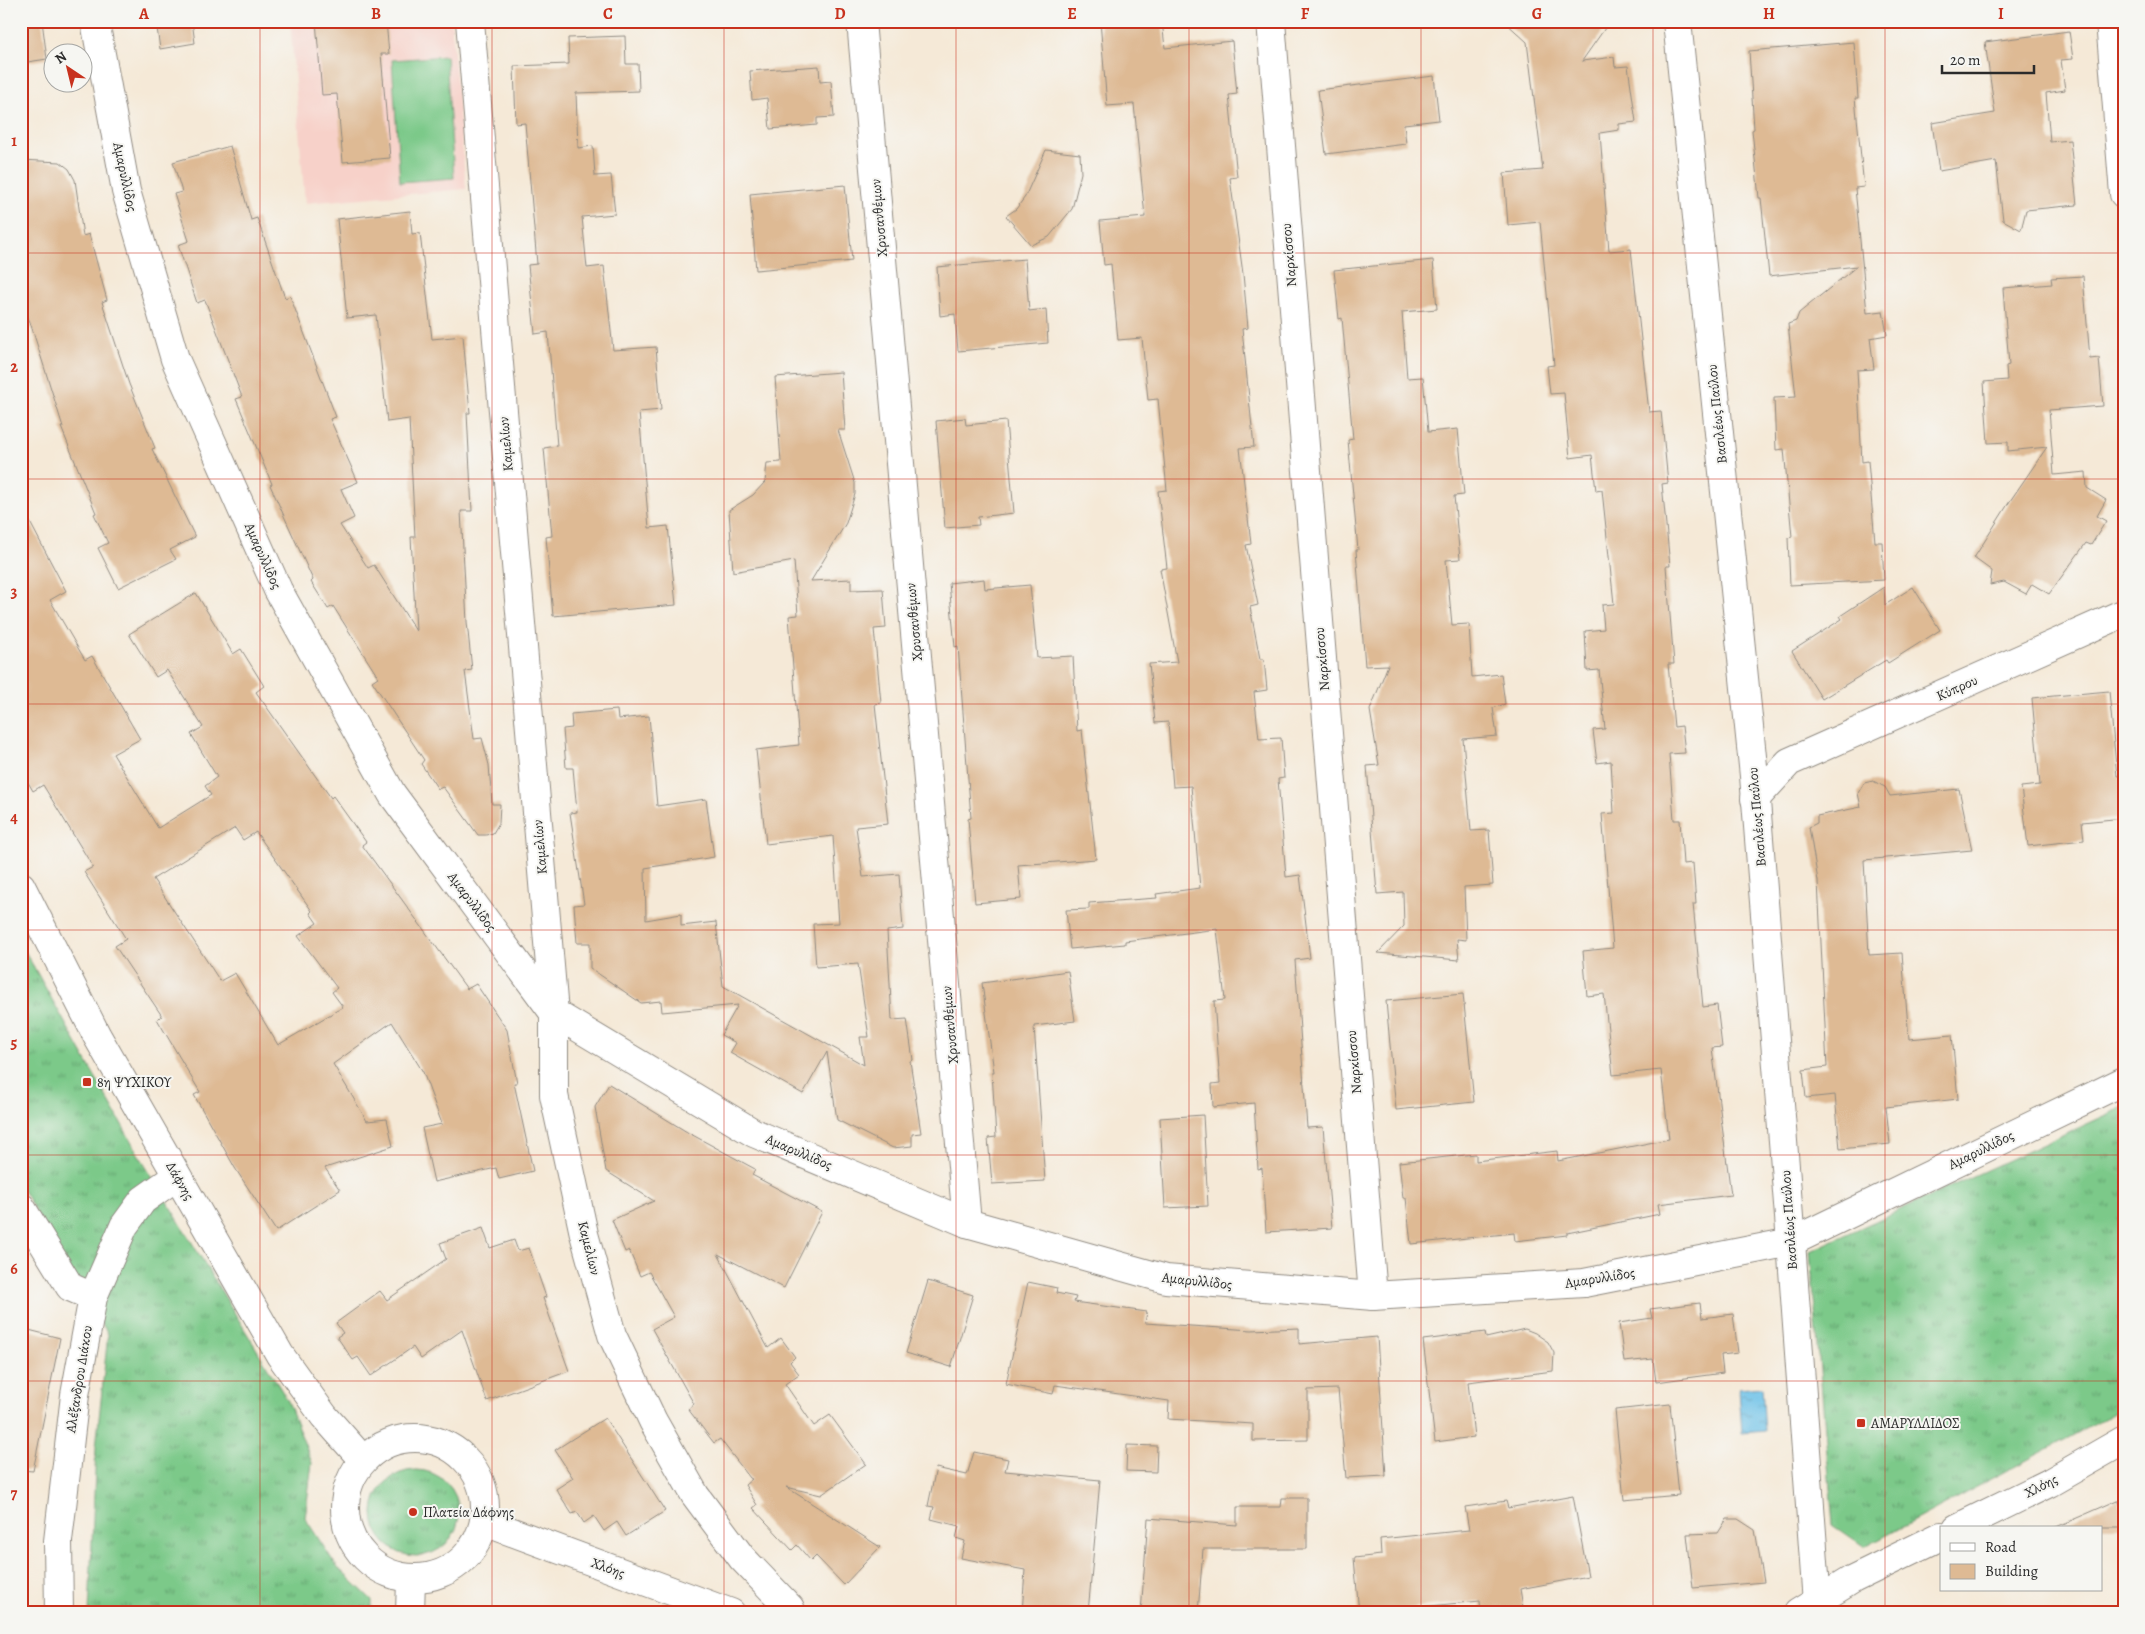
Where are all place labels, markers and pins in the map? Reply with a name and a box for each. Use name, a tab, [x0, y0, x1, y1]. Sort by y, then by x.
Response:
place label: 8η ΨΥΧΙΚΟΥ	[97, 1073, 172, 1092]
marker: 8η ΨΥΧΙΚΟΥ	[81, 1076, 93, 1088]
place label: ΑΜΑΡΥΛΛΙΔΟΣ	[1870, 1414, 1960, 1433]
marker: ΑΜΑΡΥΛΛΙΔΟΣ	[1855, 1417, 1867, 1429]
place label: Πλατεία Δάφνης	[423, 1503, 514, 1522]
marker: Πλατεία Δάφνης	[407, 1506, 419, 1518]

